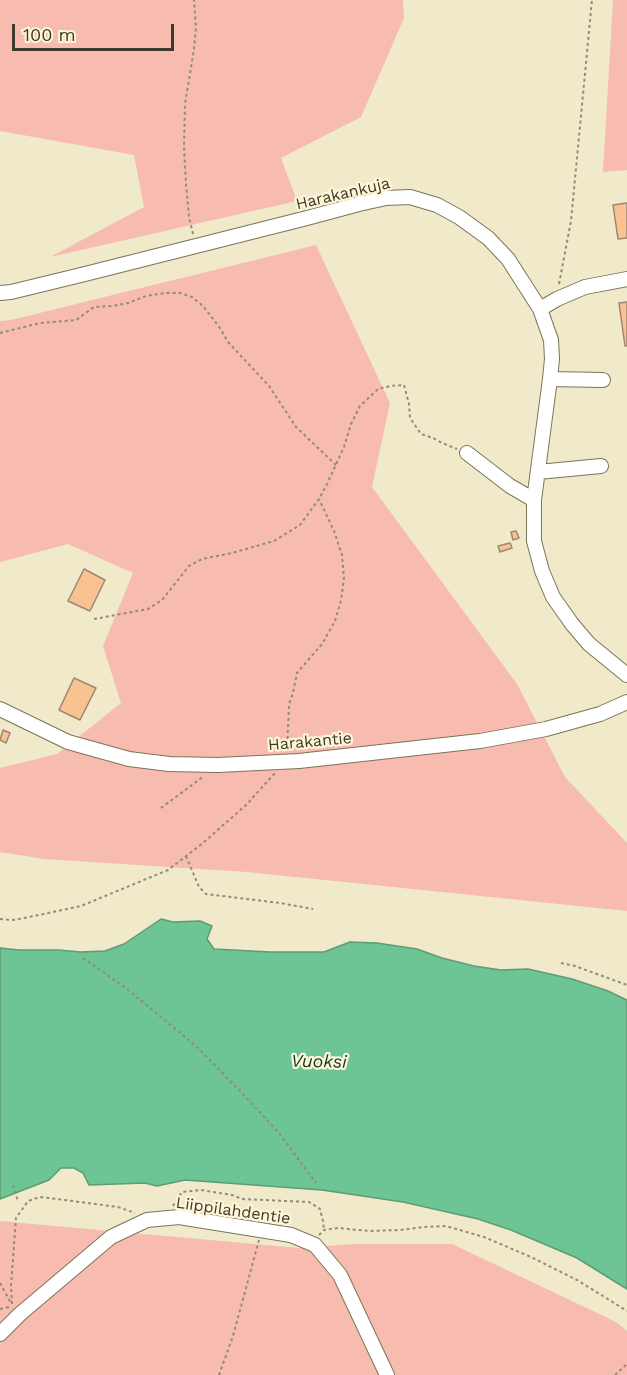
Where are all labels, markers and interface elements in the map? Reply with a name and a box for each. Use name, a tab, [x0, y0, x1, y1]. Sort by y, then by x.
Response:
scale bar	[15, 12, 177, 50]
text: 100 m	[23, 24, 76, 45]
street label: Harakankuja	[294, 174, 392, 214]
street label: Harakantie	[267, 729, 353, 755]
water label: Vuoksi	[291, 1051, 347, 1073]
street label: Liippilahdentie	[174, 1193, 292, 1229]

